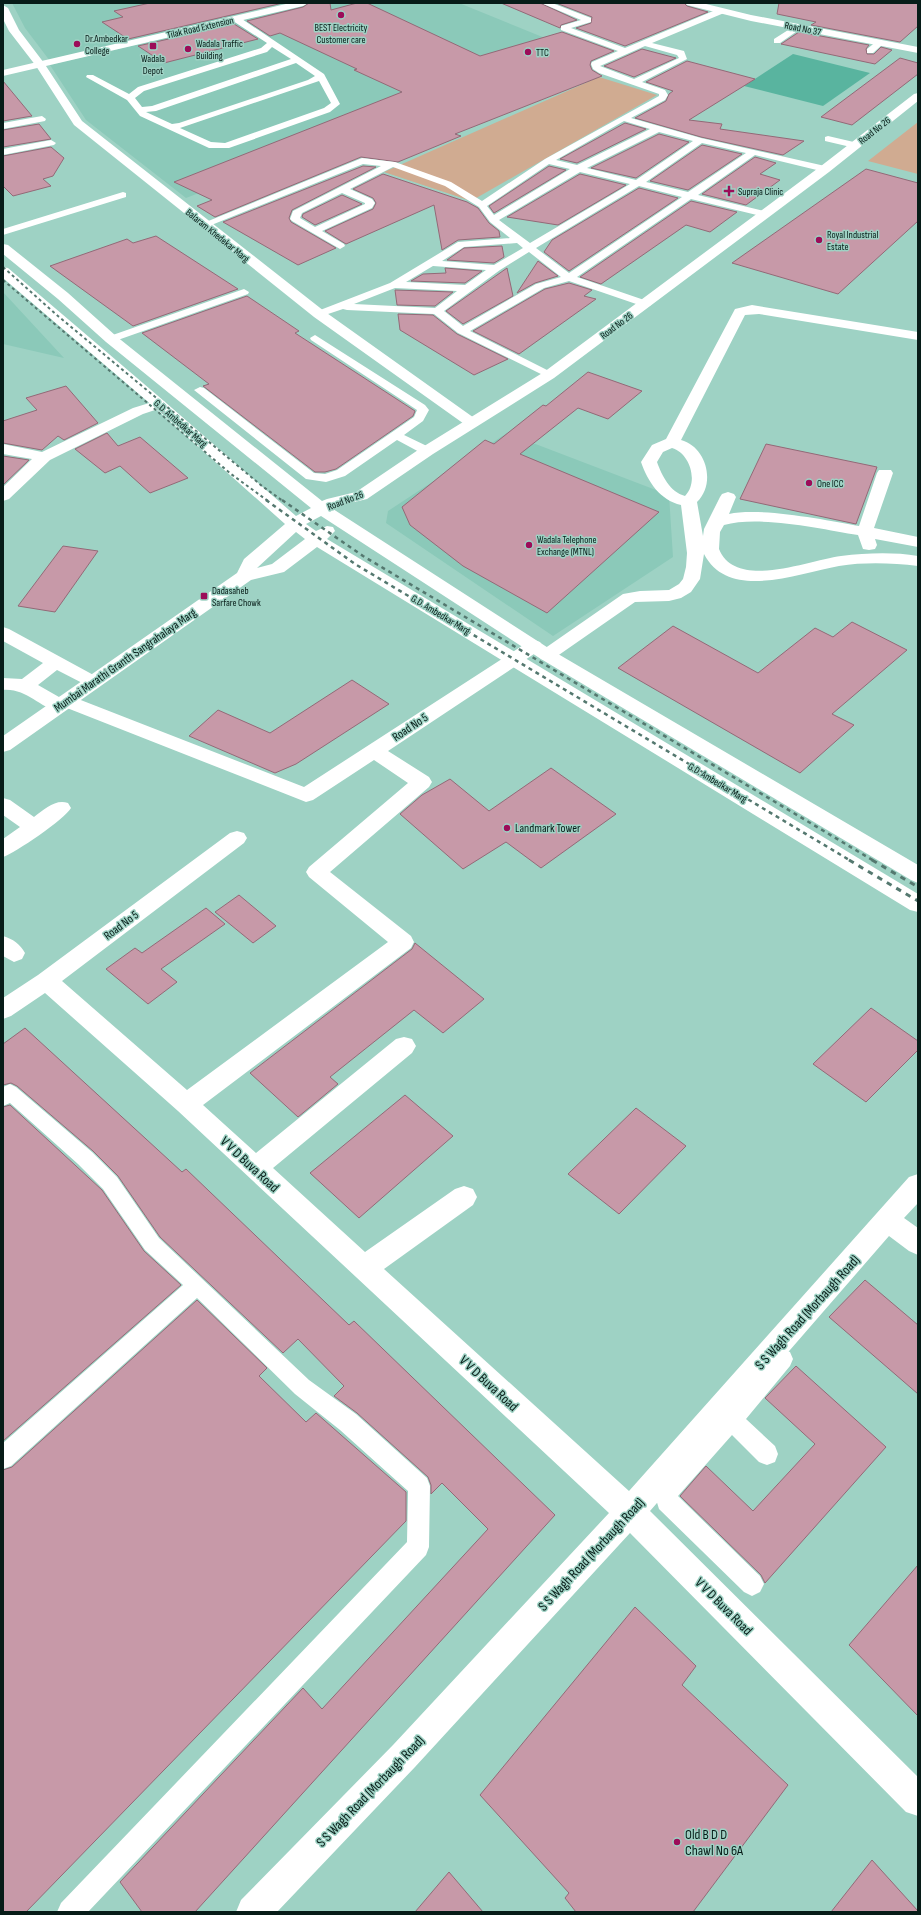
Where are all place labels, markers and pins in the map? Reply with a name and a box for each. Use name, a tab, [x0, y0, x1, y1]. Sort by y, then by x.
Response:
marker: BEST Electricity Customer care	[336, 10, 346, 20]
place label: BEST Electricity Customer care	[315, 22, 368, 46]
place label: Dr.Ambedkar College	[85, 33, 128, 57]
place label: Wadala Traffic Building	[196, 38, 243, 62]
marker: Dr.Ambedkar College	[72, 39, 82, 49]
marker: Wadala Depot	[148, 41, 158, 51]
marker: Wadala Traffic Building	[183, 44, 193, 54]
marker: TTC	[523, 47, 533, 57]
place label: TTC	[536, 47, 549, 59]
place label: Wadala Depot	[141, 53, 165, 77]
marker: Supraja Clinic	[723, 185, 735, 197]
place label: Supraja Clinic	[738, 186, 783, 198]
place label: Royal Industrial Estate	[827, 229, 878, 253]
marker: Royal Industrial Estate	[814, 235, 824, 245]
marker: One ICC	[804, 478, 814, 488]
place label: One ICC	[817, 478, 844, 490]
place label: Wadala Telephone Exchange (MTNL)	[537, 534, 597, 558]
marker: Wadala Telephone Exchange (MTNL)	[524, 540, 534, 550]
place label: Dadasaheb Sarfare Chowk	[212, 585, 261, 609]
marker: Dadasaheb Sarfare Chowk	[199, 591, 209, 601]
place label: Landmark Tower	[515, 821, 581, 836]
marker: Landmark Tower	[502, 823, 512, 833]
place label: Old B D D Chawl No 6A	[685, 1826, 744, 1859]
marker: Old B D D Chawl No 6A	[672, 1837, 682, 1847]

